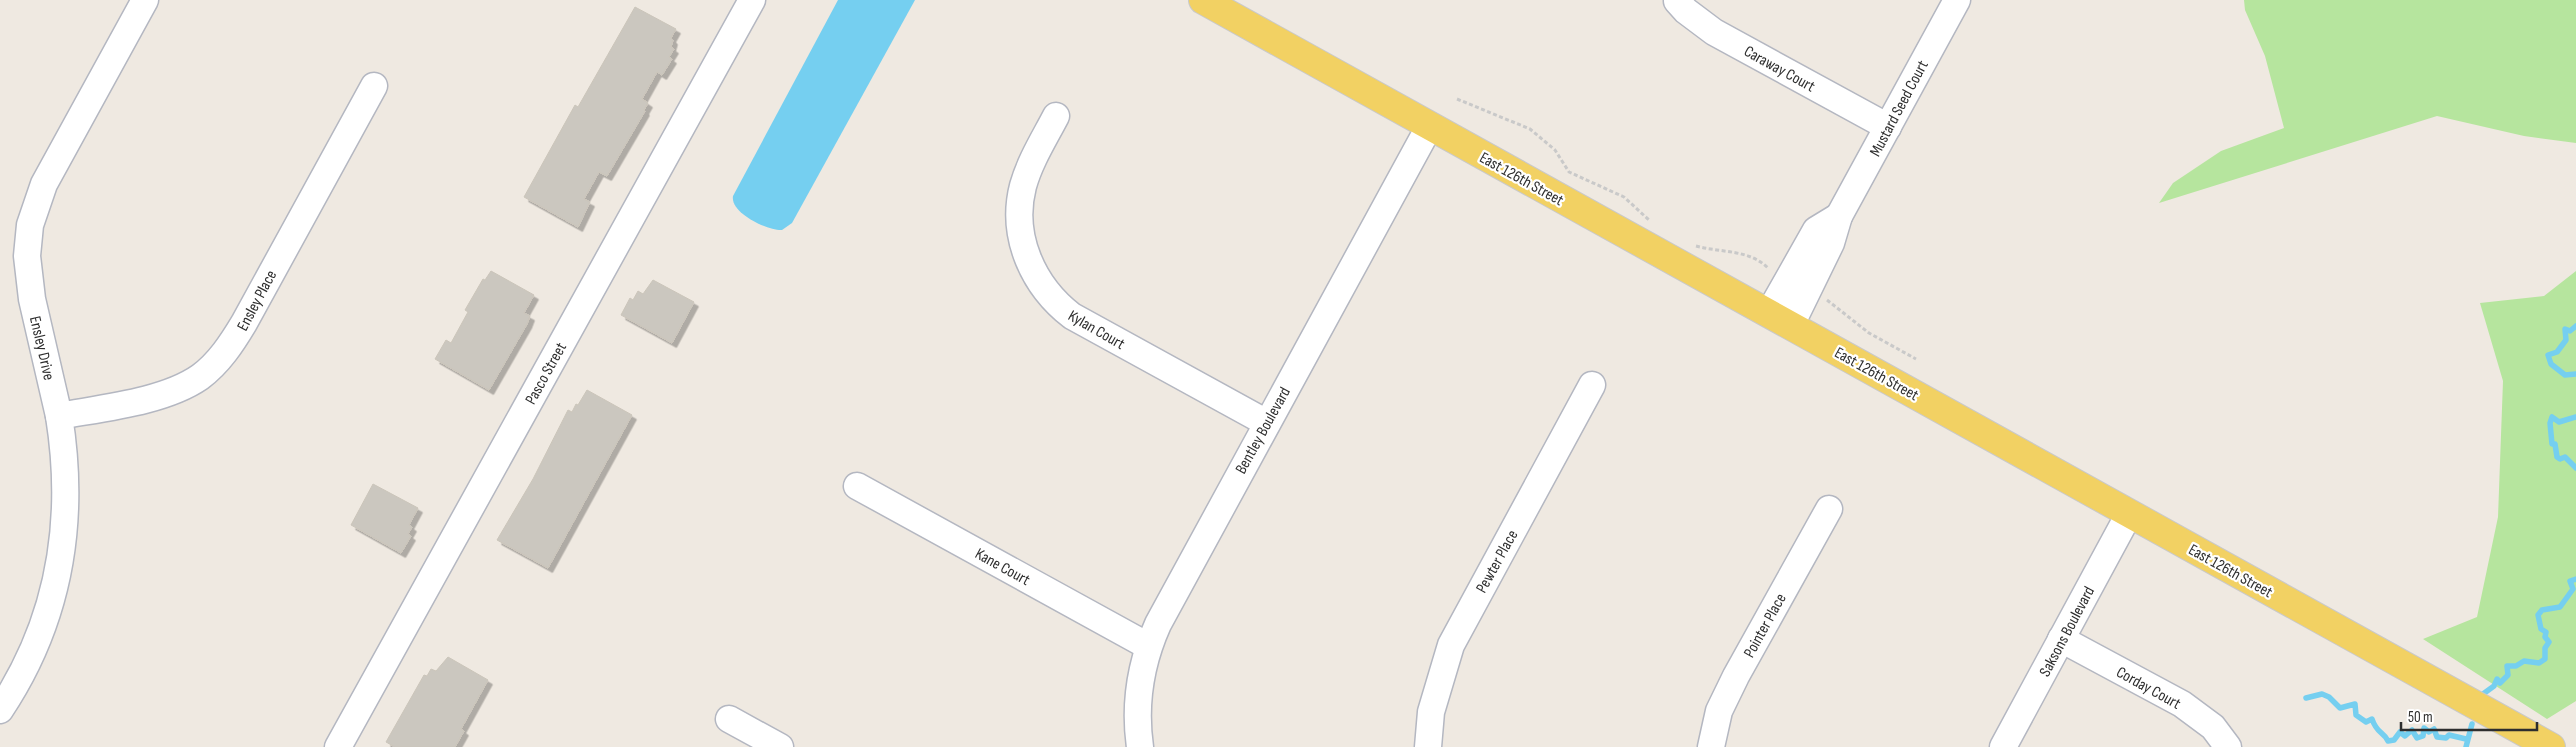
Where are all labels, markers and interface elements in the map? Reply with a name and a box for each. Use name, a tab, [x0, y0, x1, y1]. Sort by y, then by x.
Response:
street label: Caraway Court	[1740, 42, 1818, 97]
street label: Mustard Seed Court	[1866, 57, 1933, 160]
street label: East 126th Street	[1476, 148, 1567, 210]
street label: Ensley Place	[233, 267, 281, 334]
street label: Kylan Court	[1065, 307, 1128, 354]
street label: Ensley Drive	[25, 314, 58, 382]
street label: Pasco Street	[522, 339, 571, 408]
street label: East 126th Street	[1831, 343, 1922, 405]
street label: Bentley Boulevard	[1232, 384, 1295, 477]
street label: Pewter Place	[1472, 527, 1522, 597]
street label: East 126th Street	[2185, 540, 2276, 602]
street label: Kane Court	[972, 545, 1033, 590]
street label: Saksons Boulevard	[2036, 583, 2099, 680]
street label: Pointer Place	[1740, 590, 1791, 661]
street label: Corday Court	[2113, 663, 2184, 714]
scale bar	[2401, 700, 2537, 732]
text: 50 m	[2408, 708, 2433, 727]

